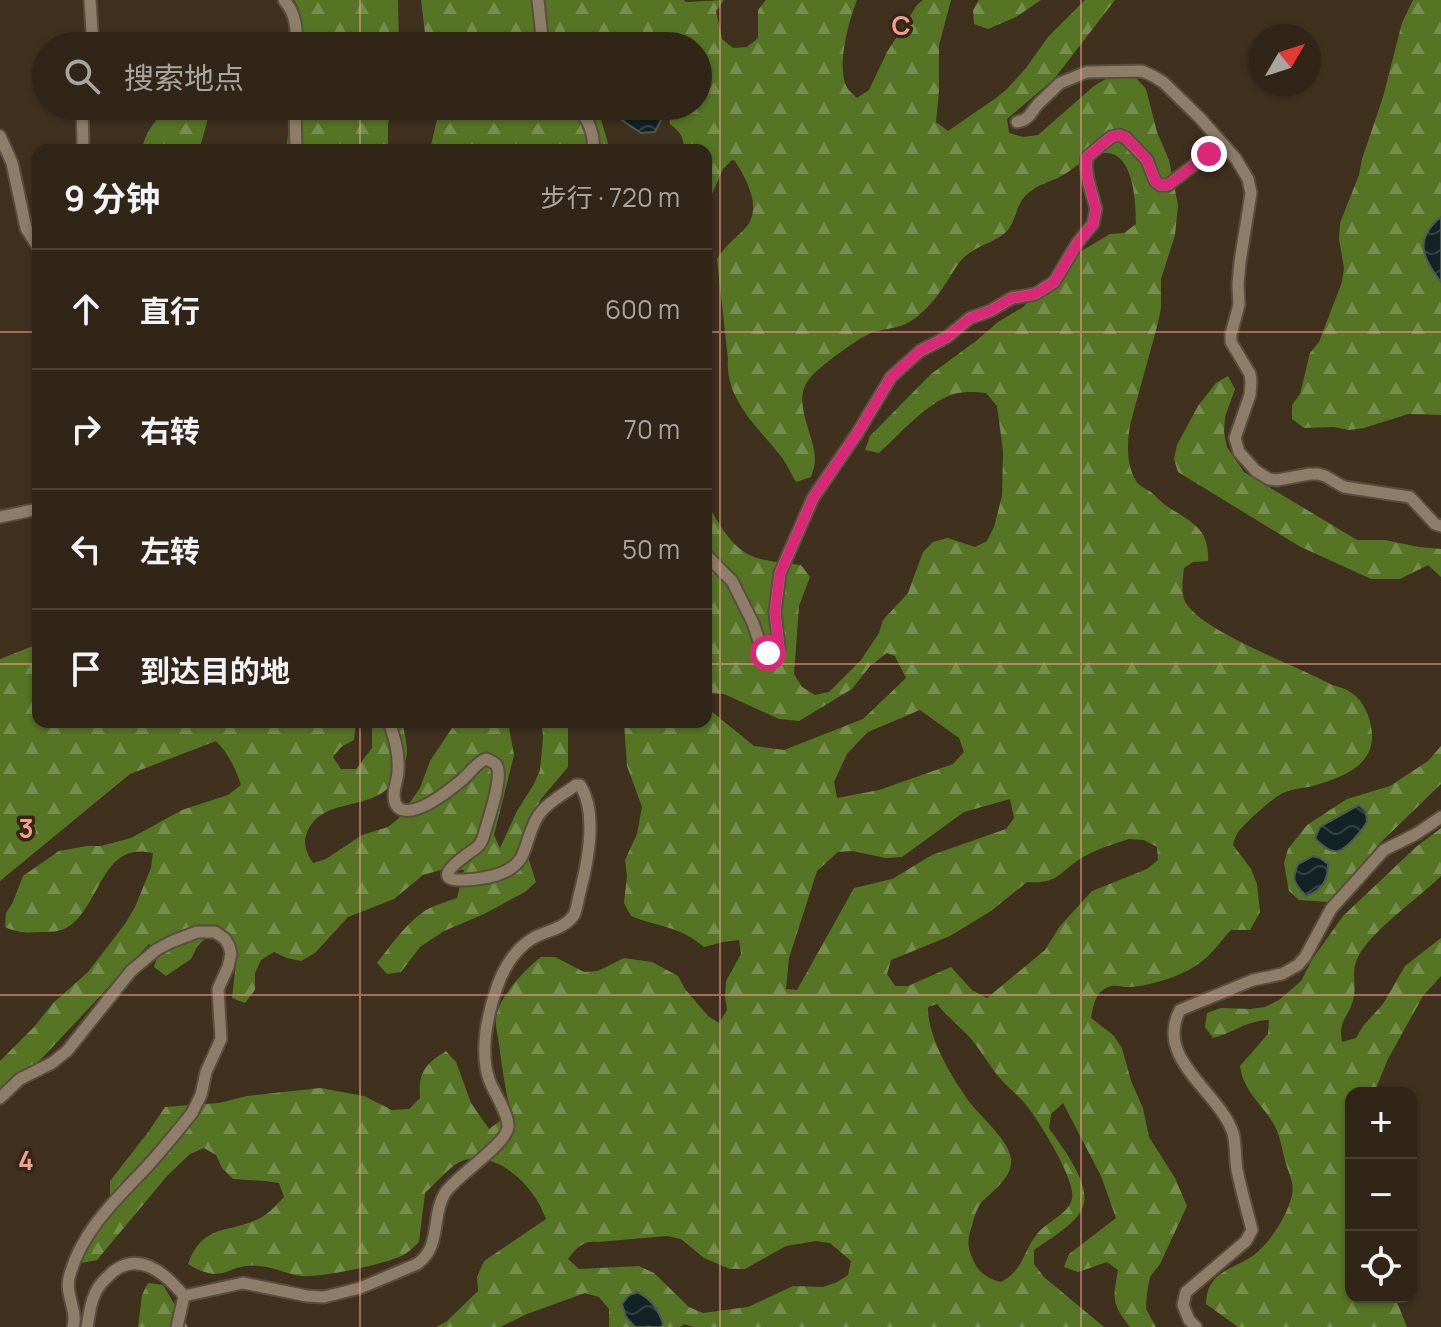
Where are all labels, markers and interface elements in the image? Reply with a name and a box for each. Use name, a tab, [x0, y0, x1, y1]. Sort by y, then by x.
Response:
text: C	[891, 7, 911, 43]
north arrow	[1249, 24, 1321, 96]
search box	[32, 32, 712, 120]
icon: search	[60, 54, 104, 98]
text: 搜索地点	[124, 57, 244, 98]
route end	[1191, 136, 1227, 172]
text: 9 分钟	[64, 175, 160, 221]
text: 步行 · 720 m	[541, 179, 680, 215]
icon: ahead	[64, 287, 108, 331]
text: 直行	[140, 290, 200, 331]
text: 600 m	[605, 291, 680, 327]
icon: right	[64, 407, 108, 451]
text: 右转	[140, 410, 200, 451]
text: 70 m	[624, 411, 680, 447]
icon: left	[64, 527, 108, 571]
text: 左转	[140, 530, 200, 571]
text: 50 m	[622, 531, 680, 567]
route start	[750, 635, 786, 671]
icon: arrive	[64, 647, 108, 691]
text: 到达目的地	[140, 650, 290, 691]
text: 3	[18, 810, 34, 846]
map controls	[1345, 1087, 1417, 1303]
button: +	[1345, 1087, 1417, 1159]
text: 4	[18, 1142, 34, 1178]
button: −	[1345, 1159, 1417, 1231]
button: locate	[1345, 1231, 1417, 1303]

